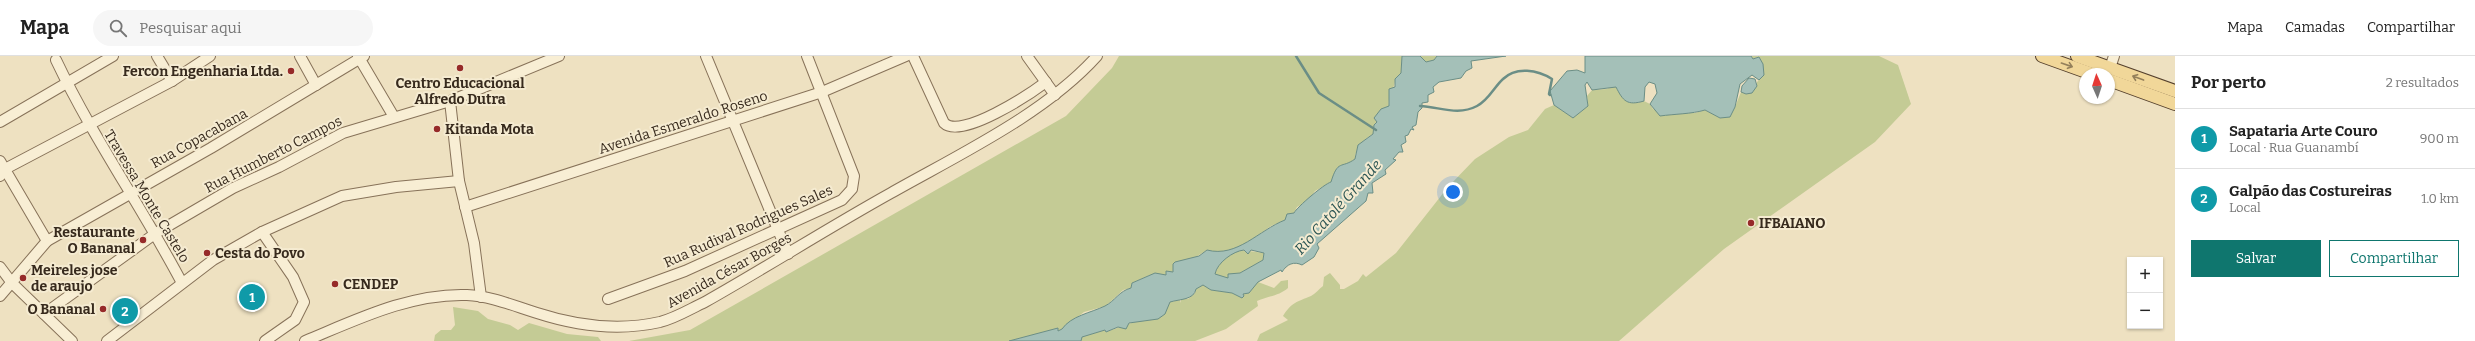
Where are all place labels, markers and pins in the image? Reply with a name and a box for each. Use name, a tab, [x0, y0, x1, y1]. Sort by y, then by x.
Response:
place label: Fercon Engenharia Ltda.	[123, 63, 283, 80]
marker: Centro Educacional Alfredo Dutra	[455, 63, 465, 73]
marker: Fercon Engenharia Ltda.	[286, 66, 296, 76]
place label: Centro Educacional Alfredo Dutra	[396, 75, 525, 108]
place label: Kitanda Mota	[445, 121, 534, 138]
marker: Kitanda Mota	[432, 124, 442, 134]
place label: IFBAIANO	[1759, 215, 1826, 232]
marker: IFBAIANO	[1746, 218, 1756, 228]
place label: Restaurante O Bananal	[53, 224, 136, 257]
marker: Restaurante O Bananal	[138, 235, 148, 245]
place label: Cesta do Povo	[215, 245, 305, 262]
marker: Cesta do Povo	[202, 248, 212, 258]
place label: Meireles jose de araujo	[31, 262, 118, 295]
marker: Meireles jose de araujo	[18, 273, 28, 283]
place label: CENDEP	[343, 276, 399, 293]
marker: CENDEP	[330, 279, 340, 289]
pin: 1	[239, 282, 265, 312]
pin: 2	[112, 296, 138, 326]
place label: O Bananal	[27, 301, 96, 318]
marker: O Bananal	[98, 304, 108, 314]

